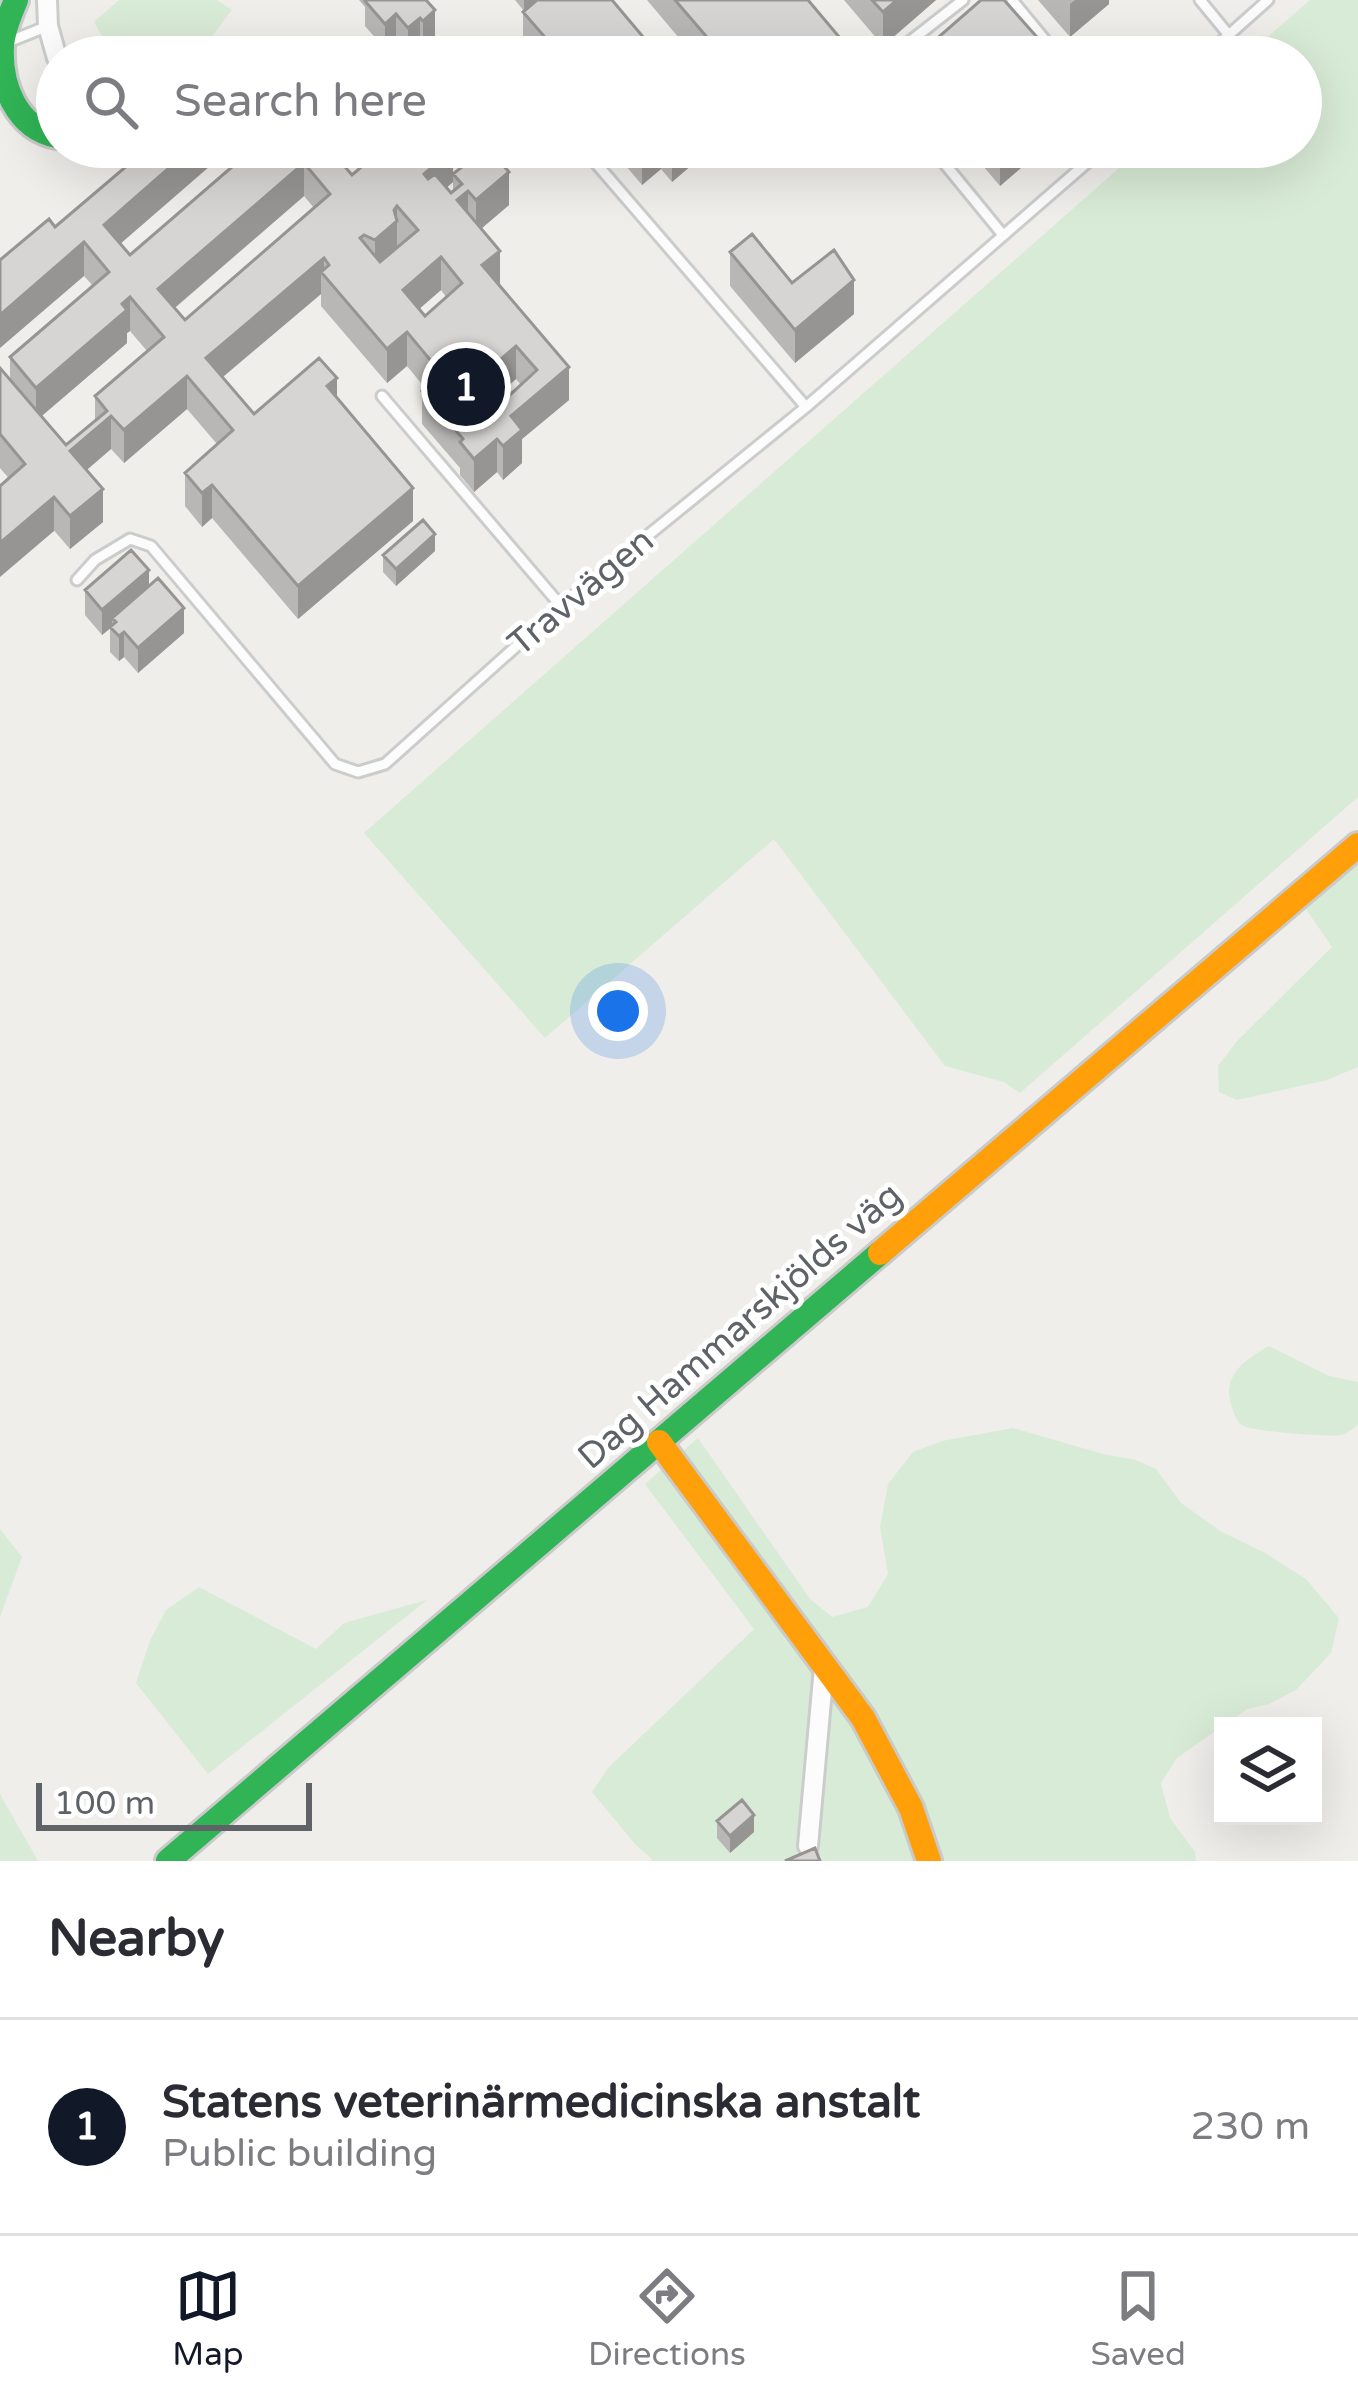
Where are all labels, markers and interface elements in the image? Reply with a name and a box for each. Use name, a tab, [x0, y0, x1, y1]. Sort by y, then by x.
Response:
search box	[36, 36, 1322, 168]
icon: search	[78, 69, 144, 135]
text: Search here	[174, 75, 427, 129]
pin: 1	[427, 342, 505, 432]
street label: Travvägen	[500, 519, 662, 665]
your location	[588, 981, 648, 1041]
street label: Dag Hammarskjölds väg	[569, 1174, 911, 1478]
map controls	[1214, 1717, 1322, 1825]
button: layers	[1214, 1717, 1322, 1825]
scale bar	[36, 1777, 312, 1830]
text: 100 m	[54, 1784, 155, 1823]
text: Nearby	[48, 1908, 225, 1970]
text: Statens veterinärmedicinska anstalt	[162, 2076, 920, 2130]
text: 1	[75, 2103, 99, 2150]
text: 230 m	[1191, 2103, 1310, 2150]
text: Public building	[162, 2130, 437, 2177]
tab: Map	[172, 2263, 244, 2374]
tab: Directions	[588, 2263, 746, 2374]
tab: Saved	[1090, 2263, 1186, 2374]

